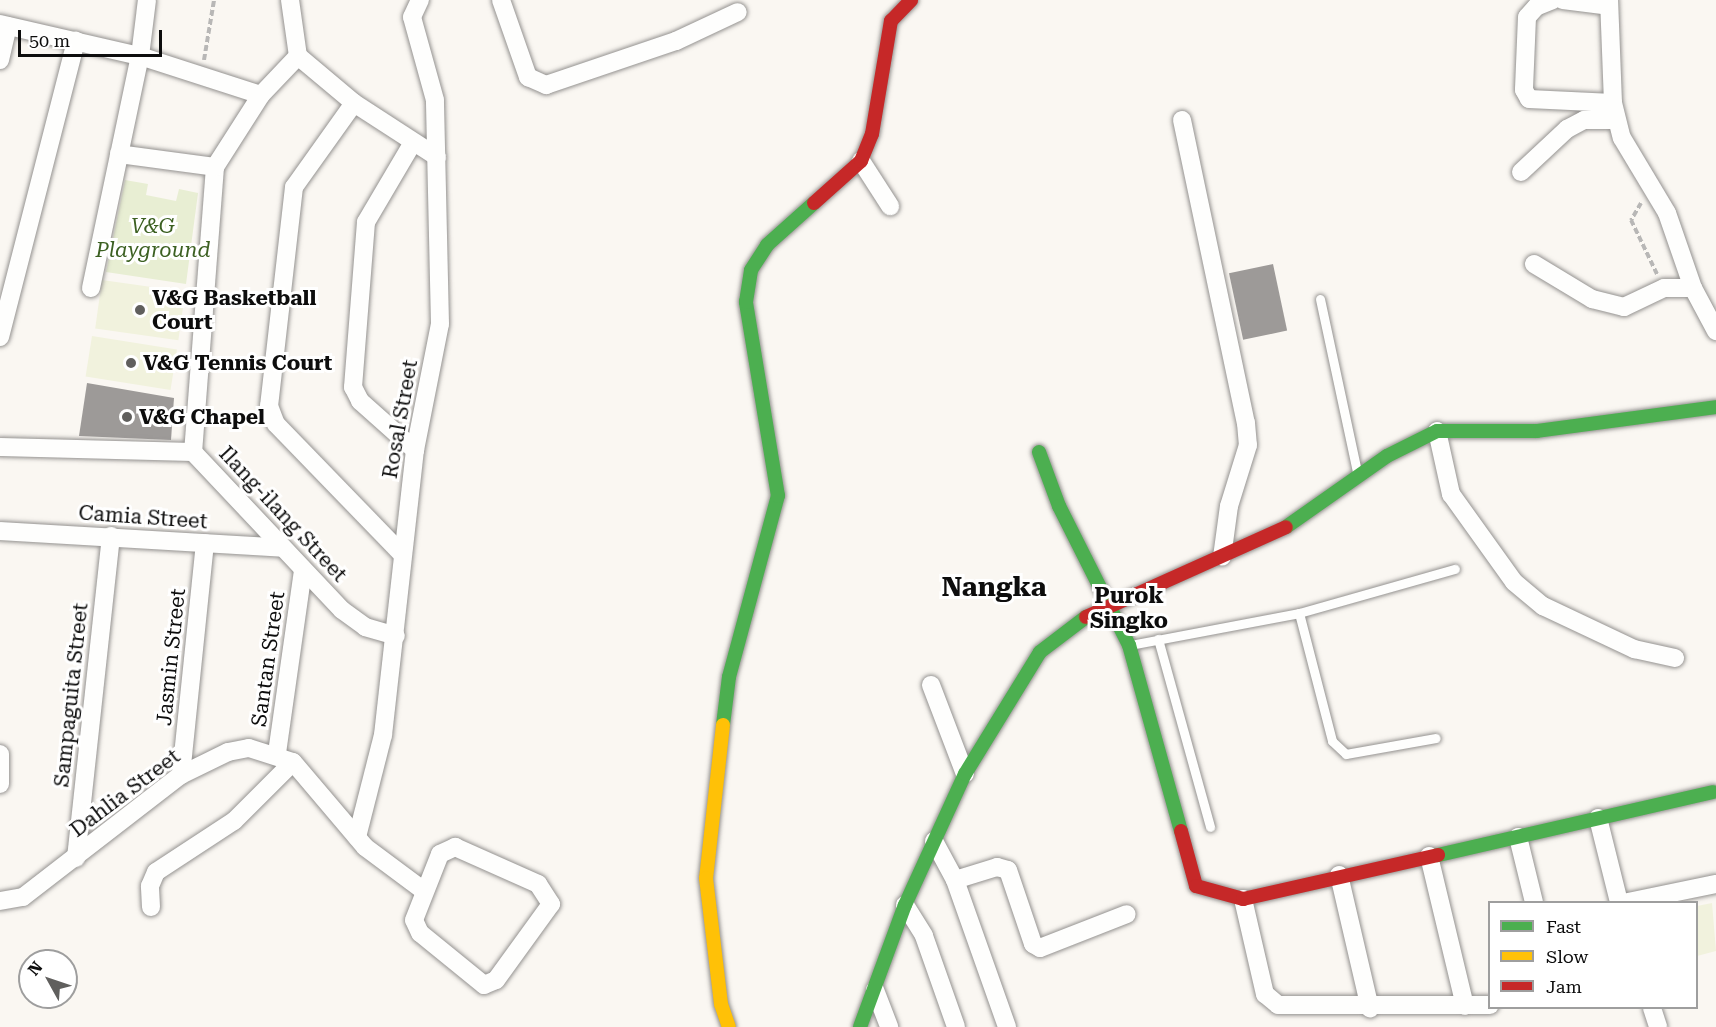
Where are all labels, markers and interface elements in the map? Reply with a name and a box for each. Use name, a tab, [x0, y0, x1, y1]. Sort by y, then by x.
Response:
scale bar	[21, 18, 165, 56]
text: 50 m	[29, 30, 70, 51]
park label: V&G Playground	[96, 213, 210, 263]
place label: V&G Basketball Court	[152, 285, 316, 335]
marker: V&G Basketball Court	[133, 303, 147, 317]
place label: V&G Tennis Court	[143, 350, 332, 376]
marker: V&G Tennis Court	[124, 356, 138, 370]
street label: Rosal Street	[377, 357, 423, 481]
place label: V&G Chapel	[139, 404, 265, 430]
marker: V&G Chapel	[120, 410, 134, 424]
street label: Ilang-ilang Street	[214, 441, 352, 587]
street label: Camia Street	[78, 500, 208, 534]
district label: Nangka	[941, 572, 1047, 604]
district label: Purok Singko	[1090, 582, 1168, 634]
street label: Jasmin Street	[151, 587, 191, 727]
street label: Santan Street	[246, 590, 290, 728]
street label: Sampaguita Street	[49, 602, 93, 788]
street label: Dahlia Street	[65, 744, 185, 842]
legend	[1488, 901, 1698, 1009]
text: Fast	[1546, 916, 1581, 937]
text: Slow	[1546, 946, 1588, 967]
north arrow	[18, 949, 78, 1009]
text: N	[24, 958, 47, 979]
text: Jam	[1546, 976, 1582, 997]

